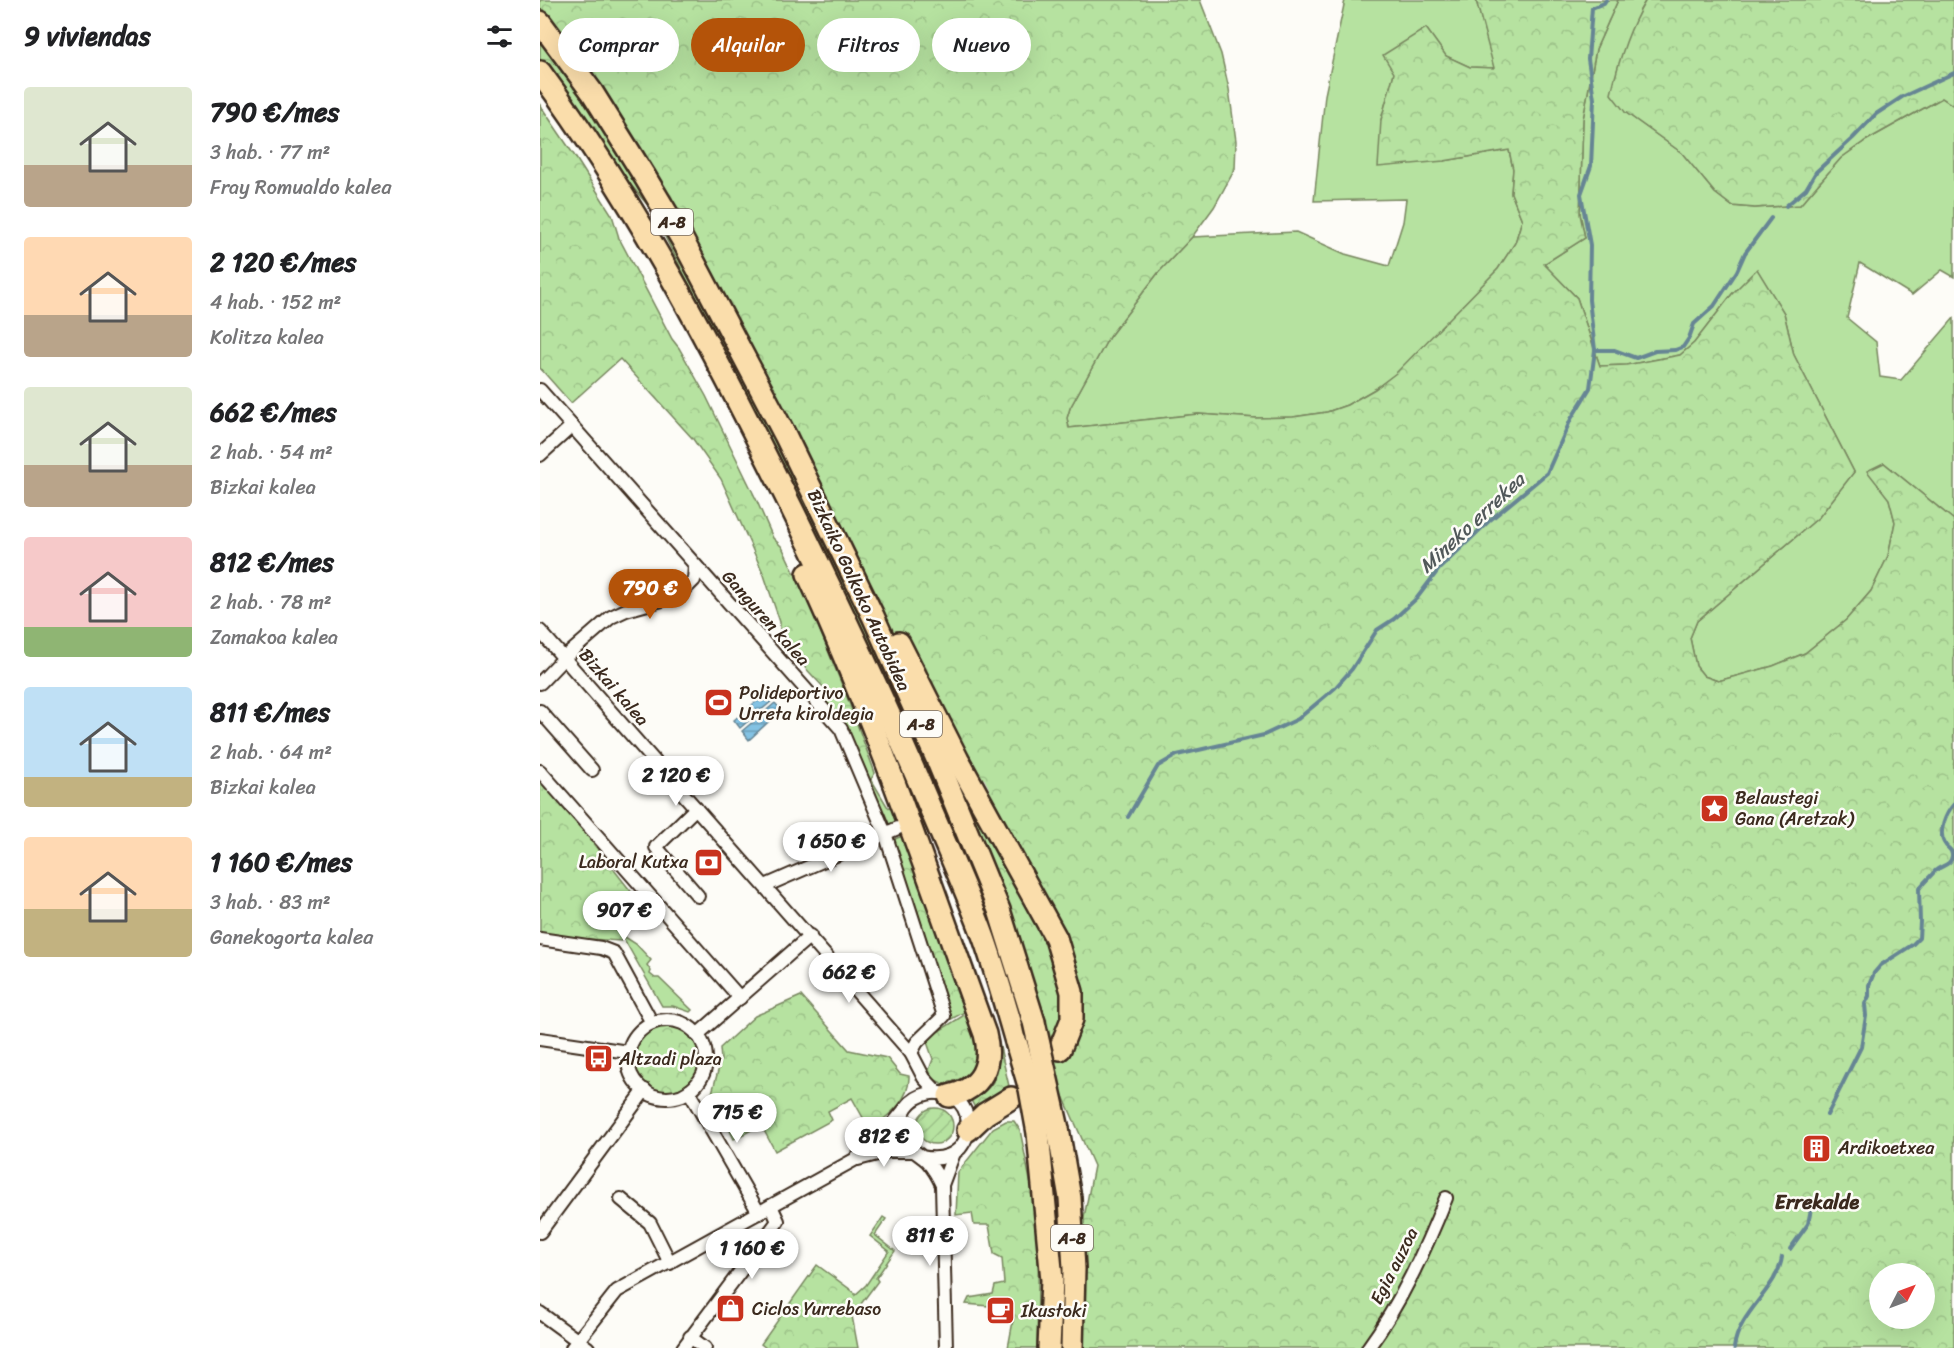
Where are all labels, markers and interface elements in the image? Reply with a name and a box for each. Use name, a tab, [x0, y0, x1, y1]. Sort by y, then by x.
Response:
text: 9 viviendas	[24, 13, 151, 59]
chip: Comprar	[558, 18, 679, 72]
chip: Alquilar	[691, 18, 805, 72]
chip: Filtros	[817, 18, 920, 72]
chip: Nuevo	[932, 18, 1031, 72]
icon: filters	[483, 20, 516, 53]
text: 790 €/mes	[210, 89, 339, 135]
icon: home	[72, 111, 144, 183]
text: 3 hab. · 77 m²	[210, 135, 330, 170]
text: Fray Romualdo kalea	[210, 170, 391, 205]
road number: A-8	[651, 209, 693, 235]
text: 2 120 €/mes	[210, 239, 357, 285]
icon: home	[72, 261, 144, 333]
text: 4 hab. · 152 m²	[210, 285, 341, 320]
text: Kolitza kalea	[210, 320, 324, 355]
text: 662 €/mes	[210, 389, 337, 435]
icon: home	[72, 411, 144, 483]
text: 2 hab. · 54 m²	[210, 435, 333, 470]
water label: Mineko errekea	[1410, 463, 1535, 582]
text: Bizkai kalea	[210, 470, 316, 505]
street label: Bizkaiko Golkoko Autobidea	[798, 484, 920, 696]
text: 812 €/mes	[210, 539, 334, 585]
icon: home	[72, 561, 144, 633]
street label: Ganguren kalea	[714, 562, 818, 674]
pin: 790 €	[608, 569, 692, 620]
text: 790 €	[623, 571, 677, 606]
text: 2 hab. · 78 m²	[210, 585, 332, 620]
text: Zamakoa kalea	[210, 620, 338, 655]
street label: Bizkai kalea	[571, 641, 657, 733]
place label: Polideportivo Urreta kiroldegia	[739, 677, 874, 730]
sports icon: Polideportivo Urreta kiroldegia	[702, 687, 734, 719]
text: 811 €/mes	[210, 689, 330, 735]
icon: home	[72, 711, 144, 783]
road number: A-8	[900, 711, 942, 737]
text: 2 hab. · 64 m²	[210, 735, 332, 770]
pin: 2 120 €	[621, 756, 731, 807]
text: 2 120 €	[642, 758, 710, 793]
text: Bizkai kalea	[210, 770, 316, 805]
place label: Belaustegi Gana (Aretzak)	[1735, 782, 1855, 835]
place icon: Belaustegi Gana (Aretzak)	[1698, 792, 1730, 824]
pin: 1 650 €	[776, 822, 886, 873]
text: 1 650 €	[797, 824, 865, 859]
text: 1 160 €/mes	[210, 839, 352, 885]
place label: Laboral Kutxa	[579, 846, 689, 878]
bank icon: Laboral Kutxa	[693, 846, 725, 878]
icon: home	[72, 861, 144, 933]
text: 3 hab. · 83 m²	[210, 885, 331, 920]
pin: 907 €	[582, 891, 666, 942]
text: 907 €	[597, 893, 651, 928]
text: Ganekogorta kalea	[210, 920, 373, 955]
pin: 662 €	[807, 953, 891, 1004]
text: 662 €	[823, 955, 875, 990]
bus stop icon: Altzadi plaza	[582, 1043, 614, 1075]
place label: Altzadi plaza	[618, 1043, 722, 1075]
pin: 715 €	[695, 1093, 779, 1144]
text: 715 €	[712, 1095, 762, 1130]
pin: 812 €	[842, 1117, 926, 1168]
text: 812 €	[859, 1119, 909, 1154]
building icon: Ardikoetxea	[1801, 1132, 1833, 1164]
place label: Ardikoetxea	[1837, 1132, 1935, 1164]
district label: Errekalde	[1775, 1185, 1860, 1220]
pin: 811 €	[888, 1216, 972, 1267]
text: 811 €	[906, 1218, 954, 1253]
street label: Egia auzoa	[1361, 1222, 1427, 1310]
road number: A-8	[1051, 1225, 1093, 1251]
pin: 1 160 €	[697, 1229, 807, 1280]
text: 1 160 €	[720, 1231, 784, 1266]
north arrow	[1869, 1263, 1935, 1329]
map controls	[1869, 1263, 1935, 1329]
shop icon: Ciclos Yurrebaso	[715, 1293, 747, 1325]
place label: Ciclos Yurrebaso	[752, 1293, 881, 1325]
cafe icon: Ikustoki	[984, 1295, 1016, 1327]
place label: Ikustoki	[1020, 1295, 1088, 1327]

